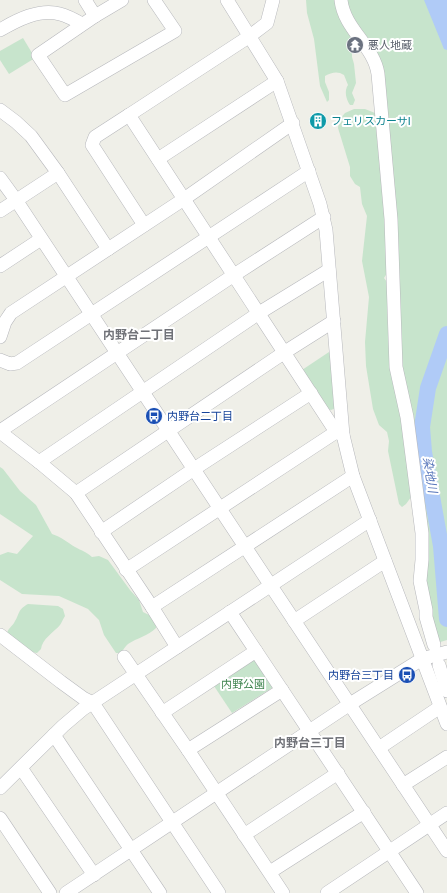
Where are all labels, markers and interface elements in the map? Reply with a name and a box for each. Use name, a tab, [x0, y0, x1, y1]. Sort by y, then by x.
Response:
temple icon: 悪人地蔵	[345, 35, 365, 55]
place label: 悪人地蔵	[368, 38, 412, 52]
building icon: フェリスカーサⅠ	[308, 111, 328, 131]
place label: フェリスカーサⅠ	[331, 114, 411, 128]
district label: 内野台二丁目	[103, 327, 175, 342]
bus stop icon: 内野台二丁目	[144, 406, 164, 426]
place label: 内野台二丁目	[167, 409, 233, 423]
water label: 染地川	[420, 456, 441, 496]
bus stop icon: 内野台三丁目	[397, 665, 417, 685]
place label: 内野台三丁目	[328, 668, 394, 682]
park label: 内野公園	[221, 677, 265, 691]
district label: 内野台三丁目	[274, 735, 346, 750]

